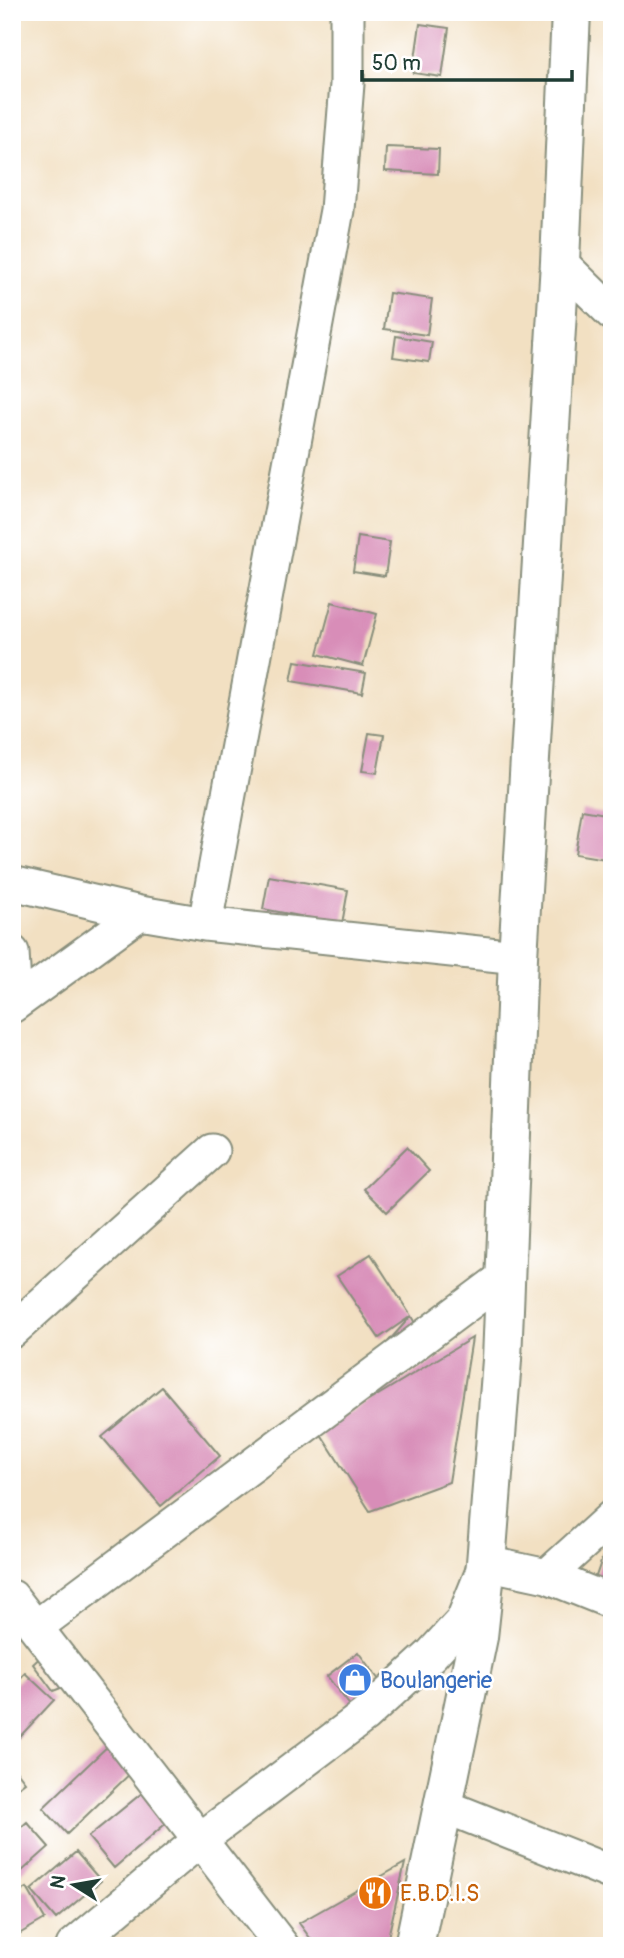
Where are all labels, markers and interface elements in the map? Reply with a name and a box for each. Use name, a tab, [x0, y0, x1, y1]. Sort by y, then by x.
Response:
scale bar	[362, 38, 572, 82]
text: 50 m	[372, 50, 421, 77]
shop icon: Boulangerie	[336, 1661, 374, 1699]
place label: Boulangerie	[380, 1666, 493, 1695]
north arrow	[38, 1850, 108, 1920]
text: N	[45, 1873, 71, 1891]
restaurant icon: E.B.D.I.S	[356, 1874, 394, 1912]
place label: E.B.D.I.S	[400, 1879, 479, 1908]

